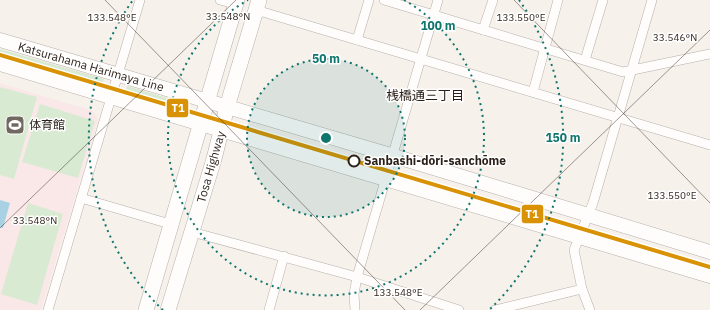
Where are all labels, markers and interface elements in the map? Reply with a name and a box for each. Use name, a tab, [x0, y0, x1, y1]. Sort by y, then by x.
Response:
text: 33.548°N	[206, 10, 250, 23]
text: 133.548°E	[87, 11, 137, 24]
text: 133.550°E	[496, 11, 546, 24]
text: 100 m	[420, 18, 456, 33]
text: 33.546°N	[653, 31, 697, 44]
street label: Katsurahama Harimaya Line	[16, 38, 166, 95]
text: 50 m	[312, 51, 340, 66]
district label: 桟橋通三丁目	[386, 87, 464, 104]
line badge: T1	[166, 98, 189, 118]
text: T1	[171, 101, 185, 115]
sports icon: 体育館	[4, 114, 26, 136]
place label: 体育館	[29, 117, 65, 132]
street label: Tosa Highway	[193, 129, 228, 204]
text: 150 m	[545, 130, 581, 145]
centre of rings	[319, 131, 333, 145]
place label: Sanbashi-dōri-sanchōme	[364, 153, 506, 168]
marker: Sanbashi-dōri-sanchōme	[347, 154, 361, 168]
text: 133.550°E	[647, 189, 697, 202]
line badge: T1	[521, 204, 544, 224]
text: T1	[525, 207, 539, 221]
text: 33.548°N	[13, 214, 57, 227]
text: 133.548°E	[373, 286, 423, 299]

